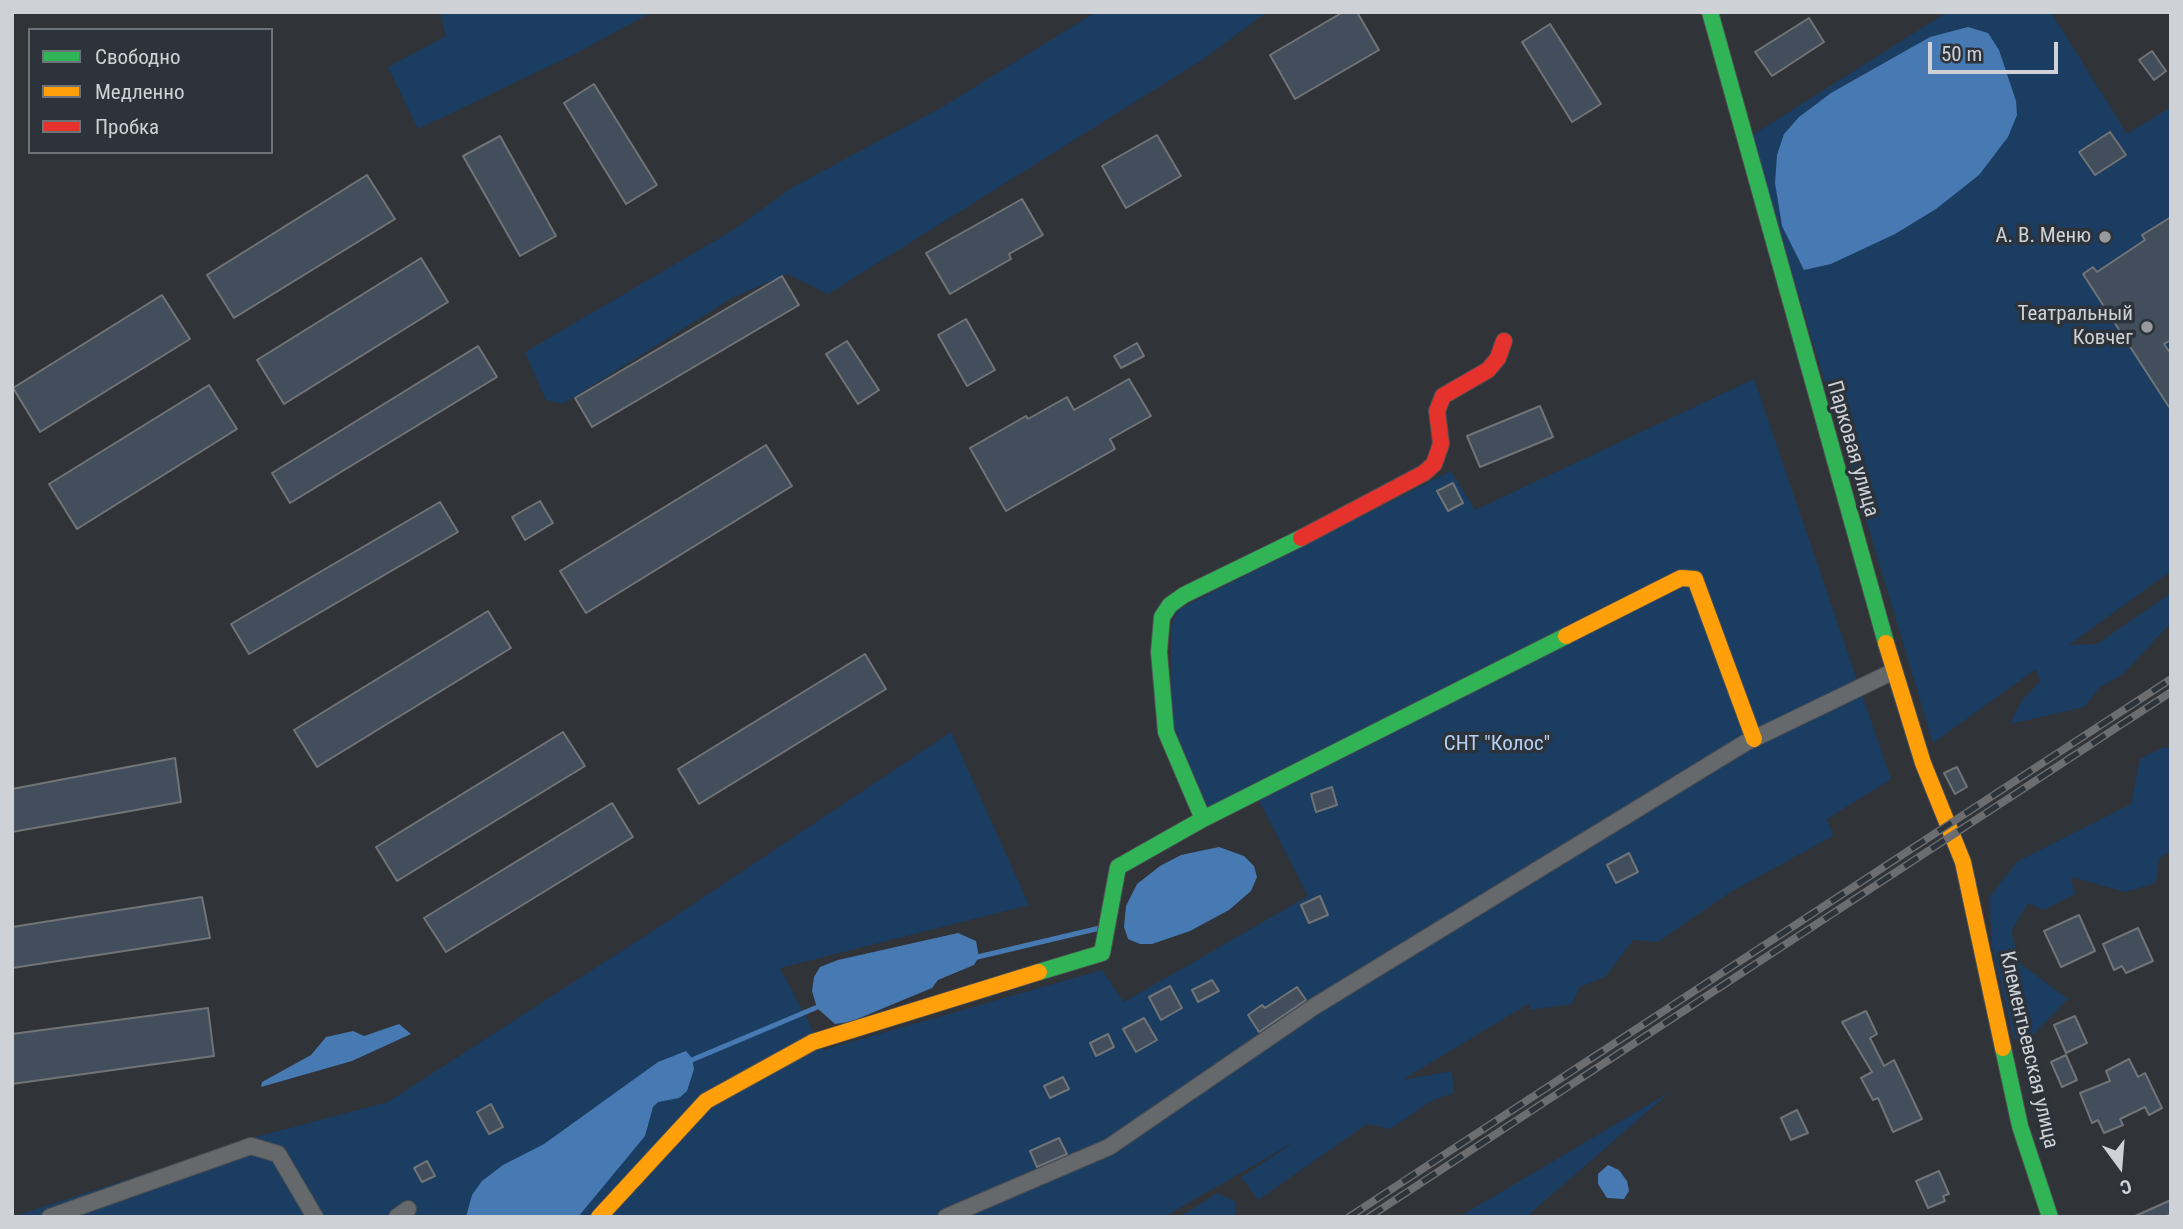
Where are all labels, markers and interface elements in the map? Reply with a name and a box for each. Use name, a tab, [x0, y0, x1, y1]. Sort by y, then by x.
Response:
legend	[28, 28, 273, 154]
scale bar	[1931, 28, 2060, 72]
text: 50 m	[1941, 42, 1982, 66]
text: Свободно	[95, 45, 181, 69]
text: Медленно	[95, 80, 184, 104]
text: Пробка	[95, 115, 159, 139]
place label: А. В. Меню	[1995, 224, 2091, 250]
marker: А. В. Меню	[2097, 229, 2113, 245]
place label: Театральный Ковчег	[2018, 302, 2133, 352]
marker: Театральный Ковчег	[2139, 319, 2155, 335]
street label: Парковая улица	[1821, 378, 1883, 520]
park label: СНТ "Колос"	[1444, 732, 1550, 758]
street label: Клементьевская улица	[1993, 949, 2063, 1151]
north arrow	[2085, 1131, 2155, 1201]
text: С	[2118, 1174, 2134, 1199]

